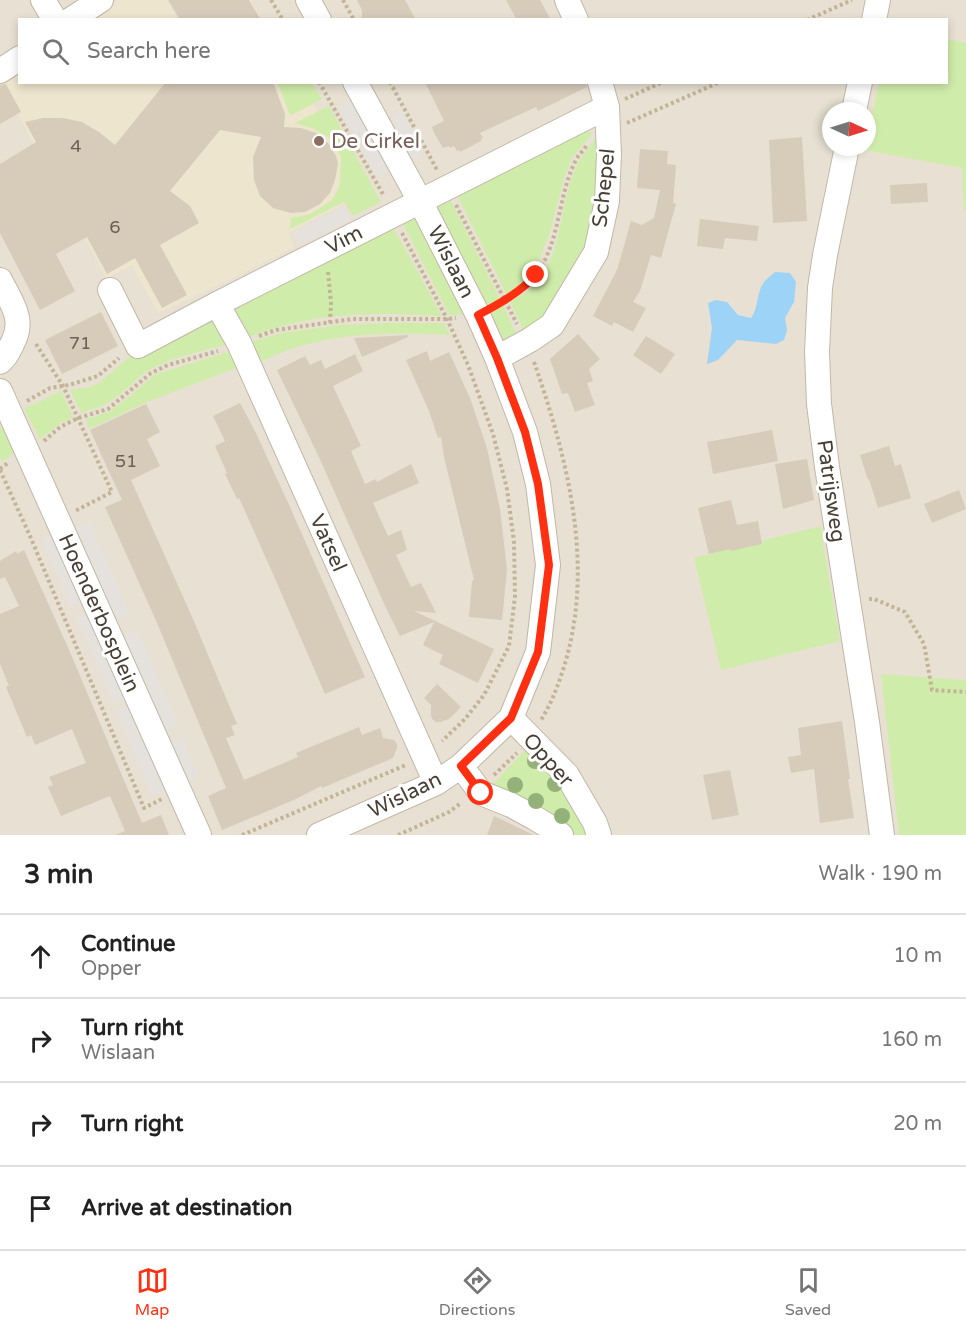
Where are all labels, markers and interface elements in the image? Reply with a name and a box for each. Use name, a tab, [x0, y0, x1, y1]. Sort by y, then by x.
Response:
search box	[18, 18, 948, 84]
icon: search	[39, 35, 72, 68]
text: Search here	[87, 38, 211, 64]
north arrow	[822, 102, 876, 156]
place label: De Cirkel	[331, 129, 420, 154]
marker: De Cirkel	[312, 134, 326, 148]
house number: 4	[70, 135, 82, 157]
street label: Schepel	[587, 147, 621, 229]
house number: 6	[109, 216, 121, 238]
street label: Vim	[321, 220, 367, 260]
street label: Wislaan	[422, 222, 480, 302]
route end	[522, 261, 548, 287]
house number: 71	[69, 332, 91, 354]
street label: Patrijsweg	[811, 438, 851, 544]
house number: 51	[115, 450, 137, 472]
street label: Vatsel	[304, 510, 352, 576]
street label: Hoenderbosplein	[53, 530, 145, 696]
street label: Opper	[518, 728, 578, 792]
street label: Wislaan	[364, 767, 446, 823]
route start	[467, 779, 493, 805]
text: 3 min	[24, 859, 93, 890]
text: Walk · 190 m	[819, 862, 942, 886]
text: Continue	[81, 931, 176, 957]
icon: ahead	[24, 940, 57, 973]
text: 10 m	[893, 944, 942, 968]
text: Opper	[81, 957, 141, 981]
text: Turn right	[81, 1015, 183, 1041]
icon: right	[24, 1024, 57, 1057]
text: 160 m	[881, 1028, 942, 1052]
text: Wislaan	[81, 1041, 155, 1065]
icon: right	[24, 1108, 57, 1141]
text: Turn right	[81, 1111, 183, 1137]
text: 20 m	[893, 1112, 942, 1136]
icon: arrive	[24, 1192, 57, 1225]
text: Arrive at destination	[81, 1195, 292, 1221]
tab: Map	[135, 1264, 169, 1320]
tab: Directions	[439, 1264, 515, 1320]
tab: Saved	[785, 1264, 831, 1320]

